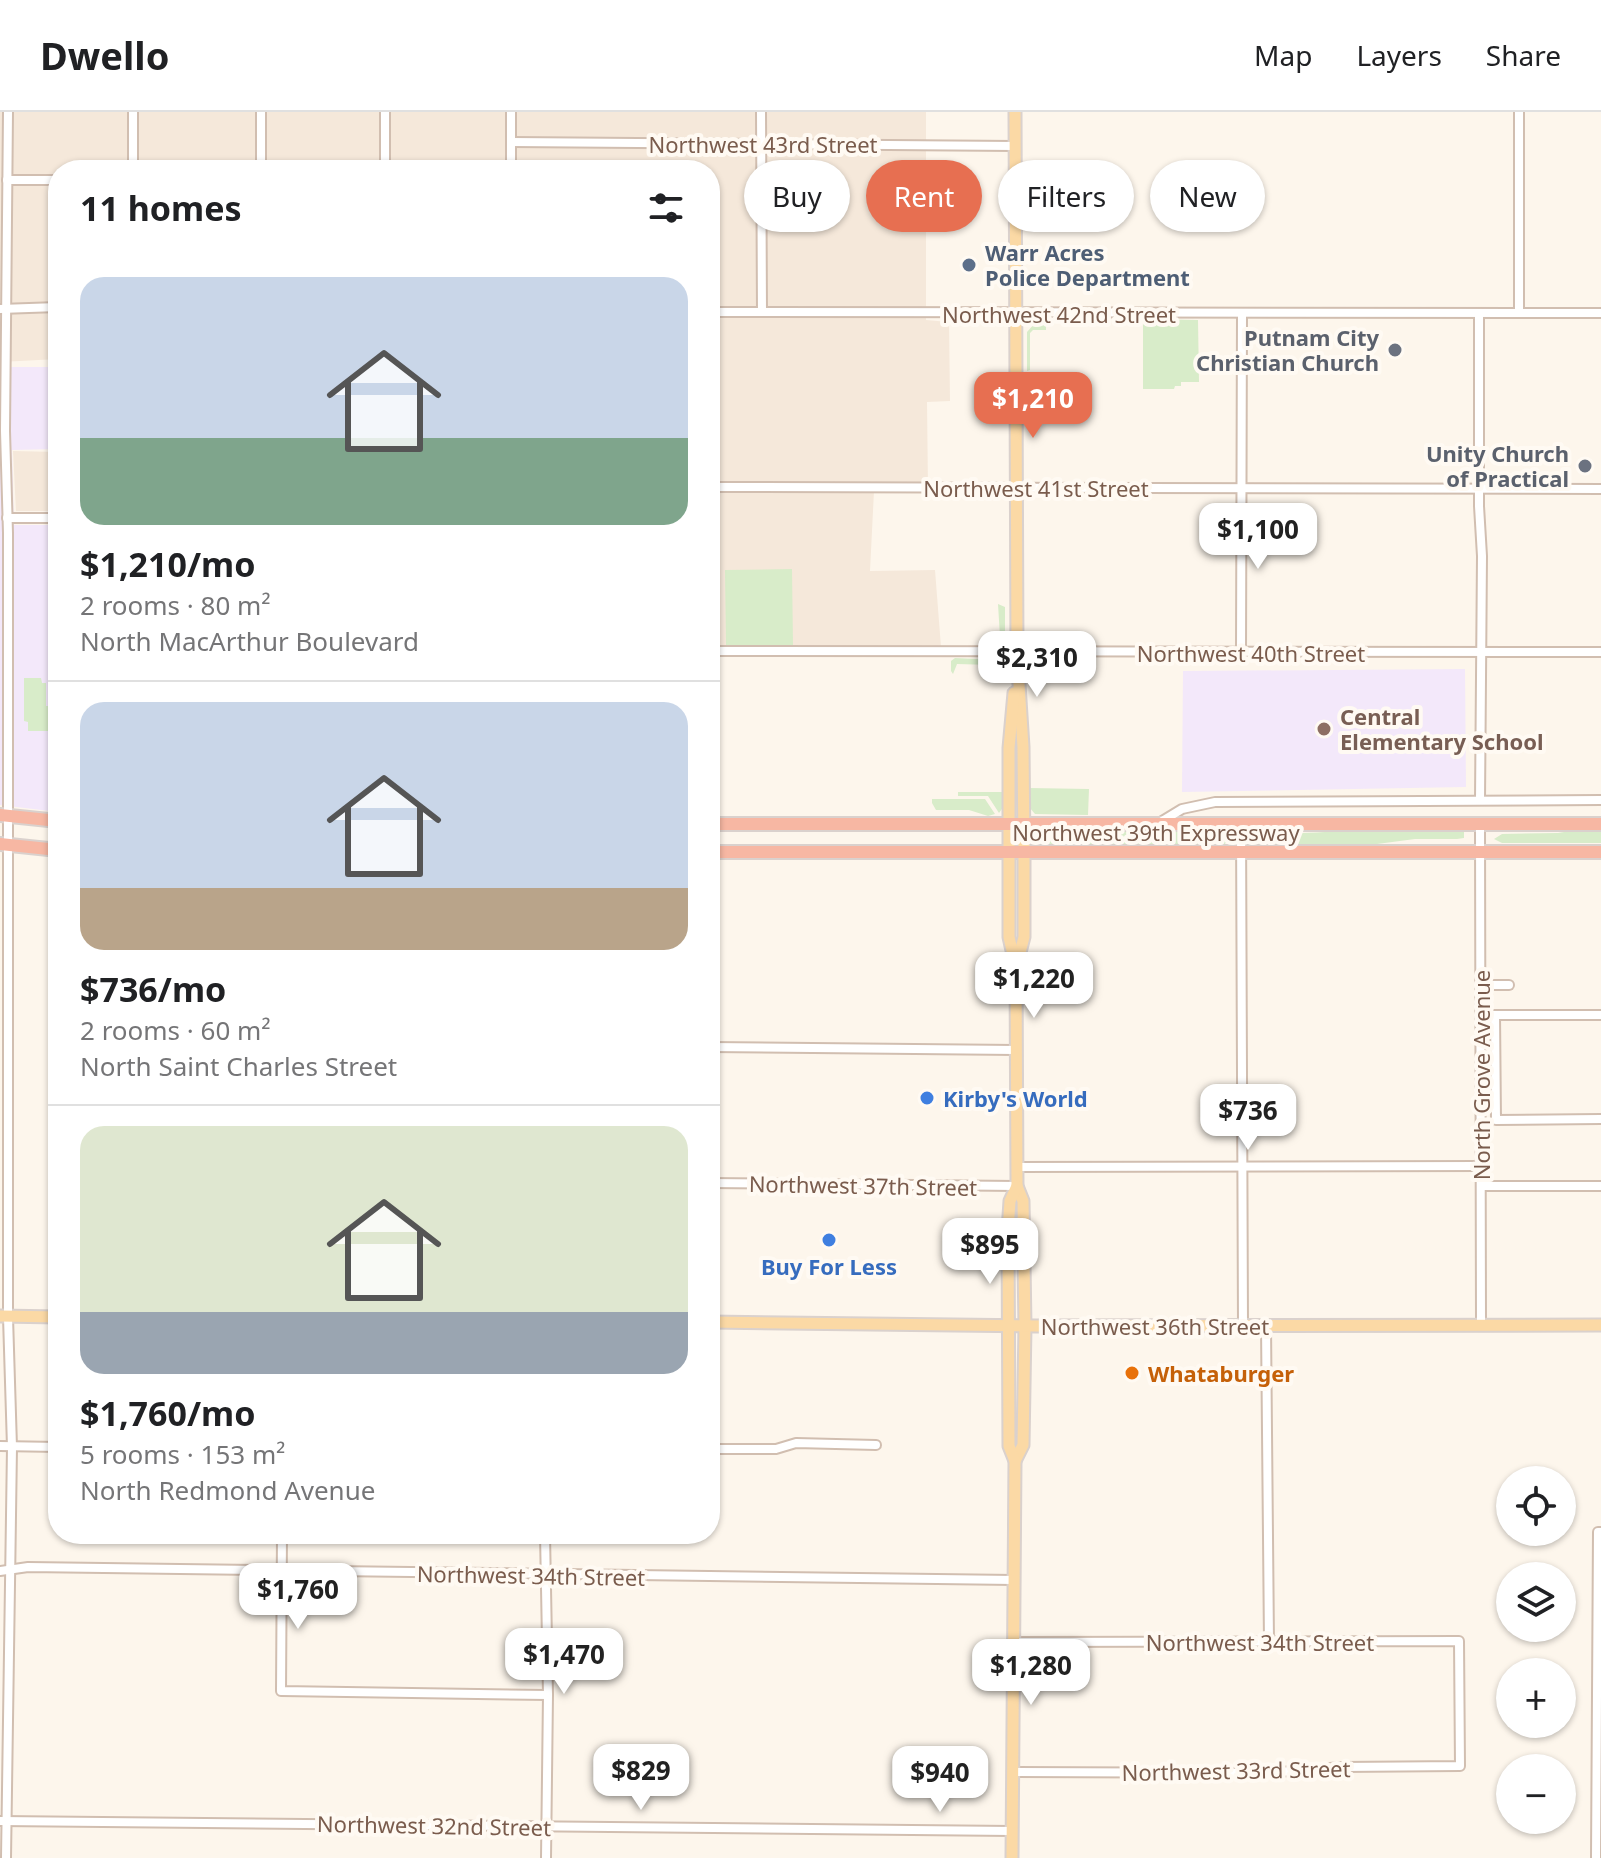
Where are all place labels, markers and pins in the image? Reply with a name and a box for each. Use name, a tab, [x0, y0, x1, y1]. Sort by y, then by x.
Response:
place label: Warr Acres Police Department	[985, 237, 1190, 292]
marker: Warr Acres Police Department	[960, 256, 978, 274]
place label: Putnam City Christian Church	[1196, 322, 1379, 377]
marker: Putnam City Christian Church	[1386, 341, 1404, 359]
pin: $1,210	[968, 372, 1098, 440]
place label: Unity Church of Practical	[1426, 438, 1569, 493]
marker: Unity Church of Practical	[1576, 457, 1594, 475]
pin: $1,100	[1193, 503, 1323, 571]
pin: $2,310	[972, 631, 1102, 699]
place label: Central Elementary School	[1340, 701, 1544, 756]
marker: Central Elementary School	[1315, 720, 1333, 738]
pin: $1,220	[969, 952, 1099, 1020]
place label: Kirby's World	[943, 1083, 1088, 1113]
pin: $736	[1201, 1084, 1295, 1152]
marker: Kirby's World	[918, 1089, 936, 1107]
pin: $895	[943, 1218, 1037, 1286]
marker: Buy For Less	[820, 1231, 838, 1249]
place label: Buy For Less	[761, 1251, 897, 1281]
place label: Whataburger	[1148, 1358, 1294, 1388]
marker: Whataburger	[1123, 1364, 1141, 1382]
pin: $1,760	[233, 1563, 363, 1631]
pin: $1,470	[499, 1628, 629, 1696]
pin: $1,280	[966, 1639, 1096, 1707]
pin: $829	[594, 1744, 688, 1812]
pin: $940	[893, 1746, 987, 1814]

